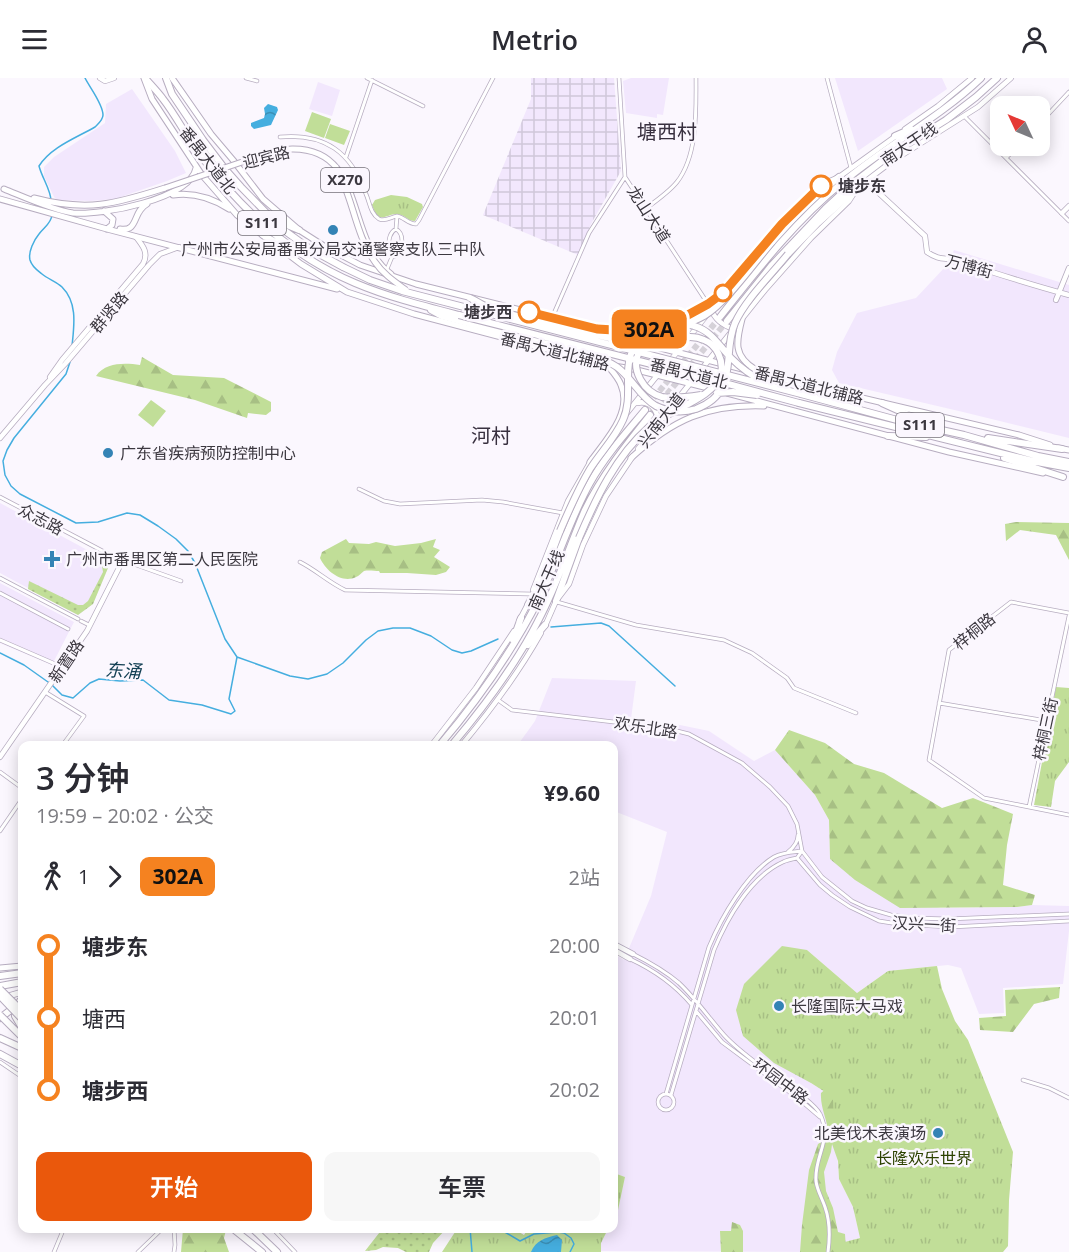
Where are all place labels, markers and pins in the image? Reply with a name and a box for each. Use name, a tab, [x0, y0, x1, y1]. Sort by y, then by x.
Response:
marker: 塘步东	[810, 175, 832, 197]
place label: 塘步东	[838, 175, 886, 197]
marker: 广州市公安局番禺分局交通警察支队三中队	[326, 223, 340, 237]
place label: 广州市公安局番禺分局交通警察支队三中队	[181, 238, 485, 260]
unlabelled marker	[714, 284, 732, 302]
place label: 塘步西	[464, 301, 512, 323]
marker: 塘步西	[518, 301, 540, 323]
place label: 广东省疾病预防控制中心	[120, 442, 296, 464]
marker: 广东省疾病预防控制中心	[101, 446, 115, 460]
place label: 广州市番禺区第二人民医院	[66, 548, 258, 570]
marker: 广州市番禺区第二人民医院	[43, 550, 61, 568]
place label: 长隆国际大马戏	[791, 995, 903, 1017]
marker: 长隆国际大马戏	[772, 999, 786, 1013]
place label: 北美伐木表演场	[814, 1122, 926, 1144]
marker: 北美伐木表演场	[931, 1126, 945, 1140]

